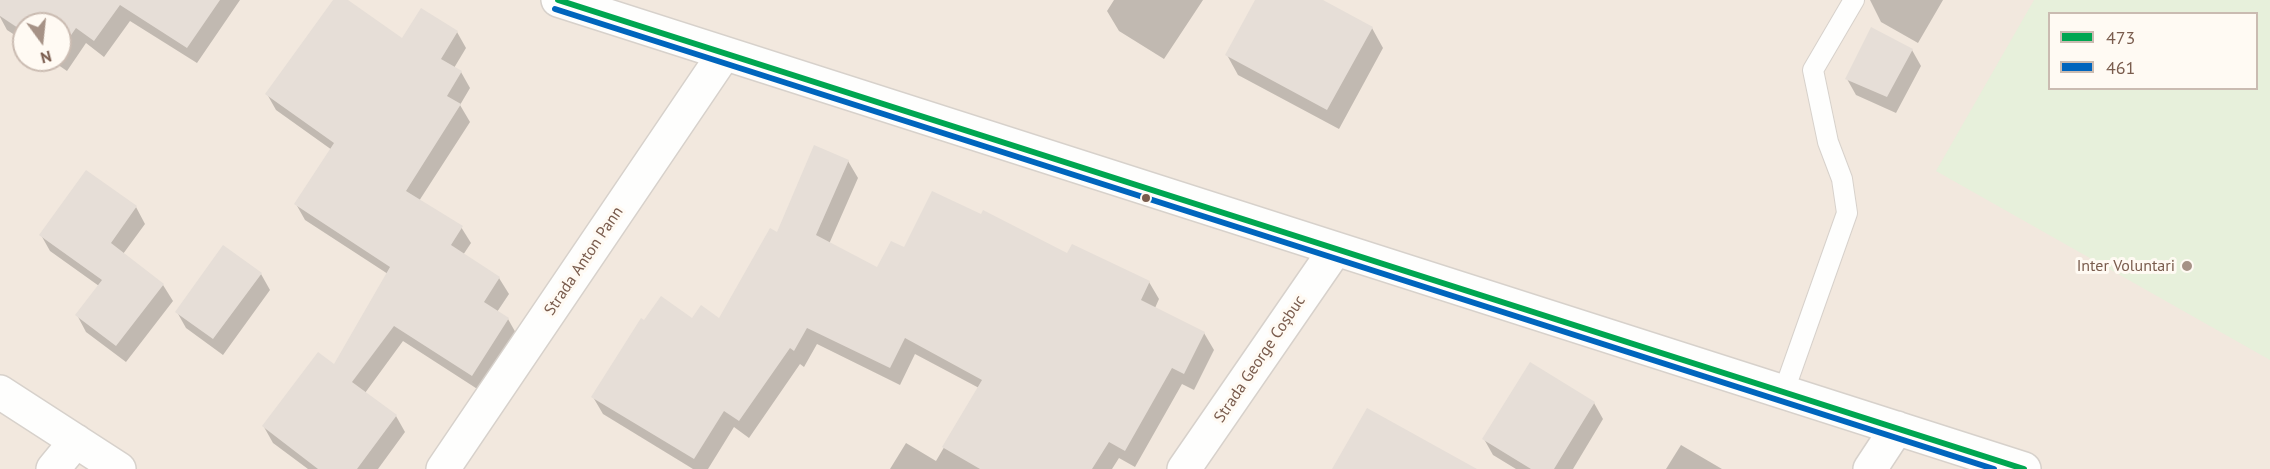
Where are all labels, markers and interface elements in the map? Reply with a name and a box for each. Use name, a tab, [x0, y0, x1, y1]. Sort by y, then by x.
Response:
north arrow	[12, 12, 72, 72]
legend	[2048, 12, 2258, 90]
text: 473	[2106, 26, 2135, 49]
text: N	[38, 46, 54, 68]
text: 461	[2106, 56, 2135, 79]
unlabelled marker	[1140, 192, 1152, 204]
street label: Strada Anton Pann	[541, 203, 627, 319]
place label: Inter Voluntari	[2077, 256, 2175, 276]
marker: Inter Voluntari	[2180, 259, 2194, 273]
street label: Strada George Coșbuc	[1210, 292, 1310, 426]

